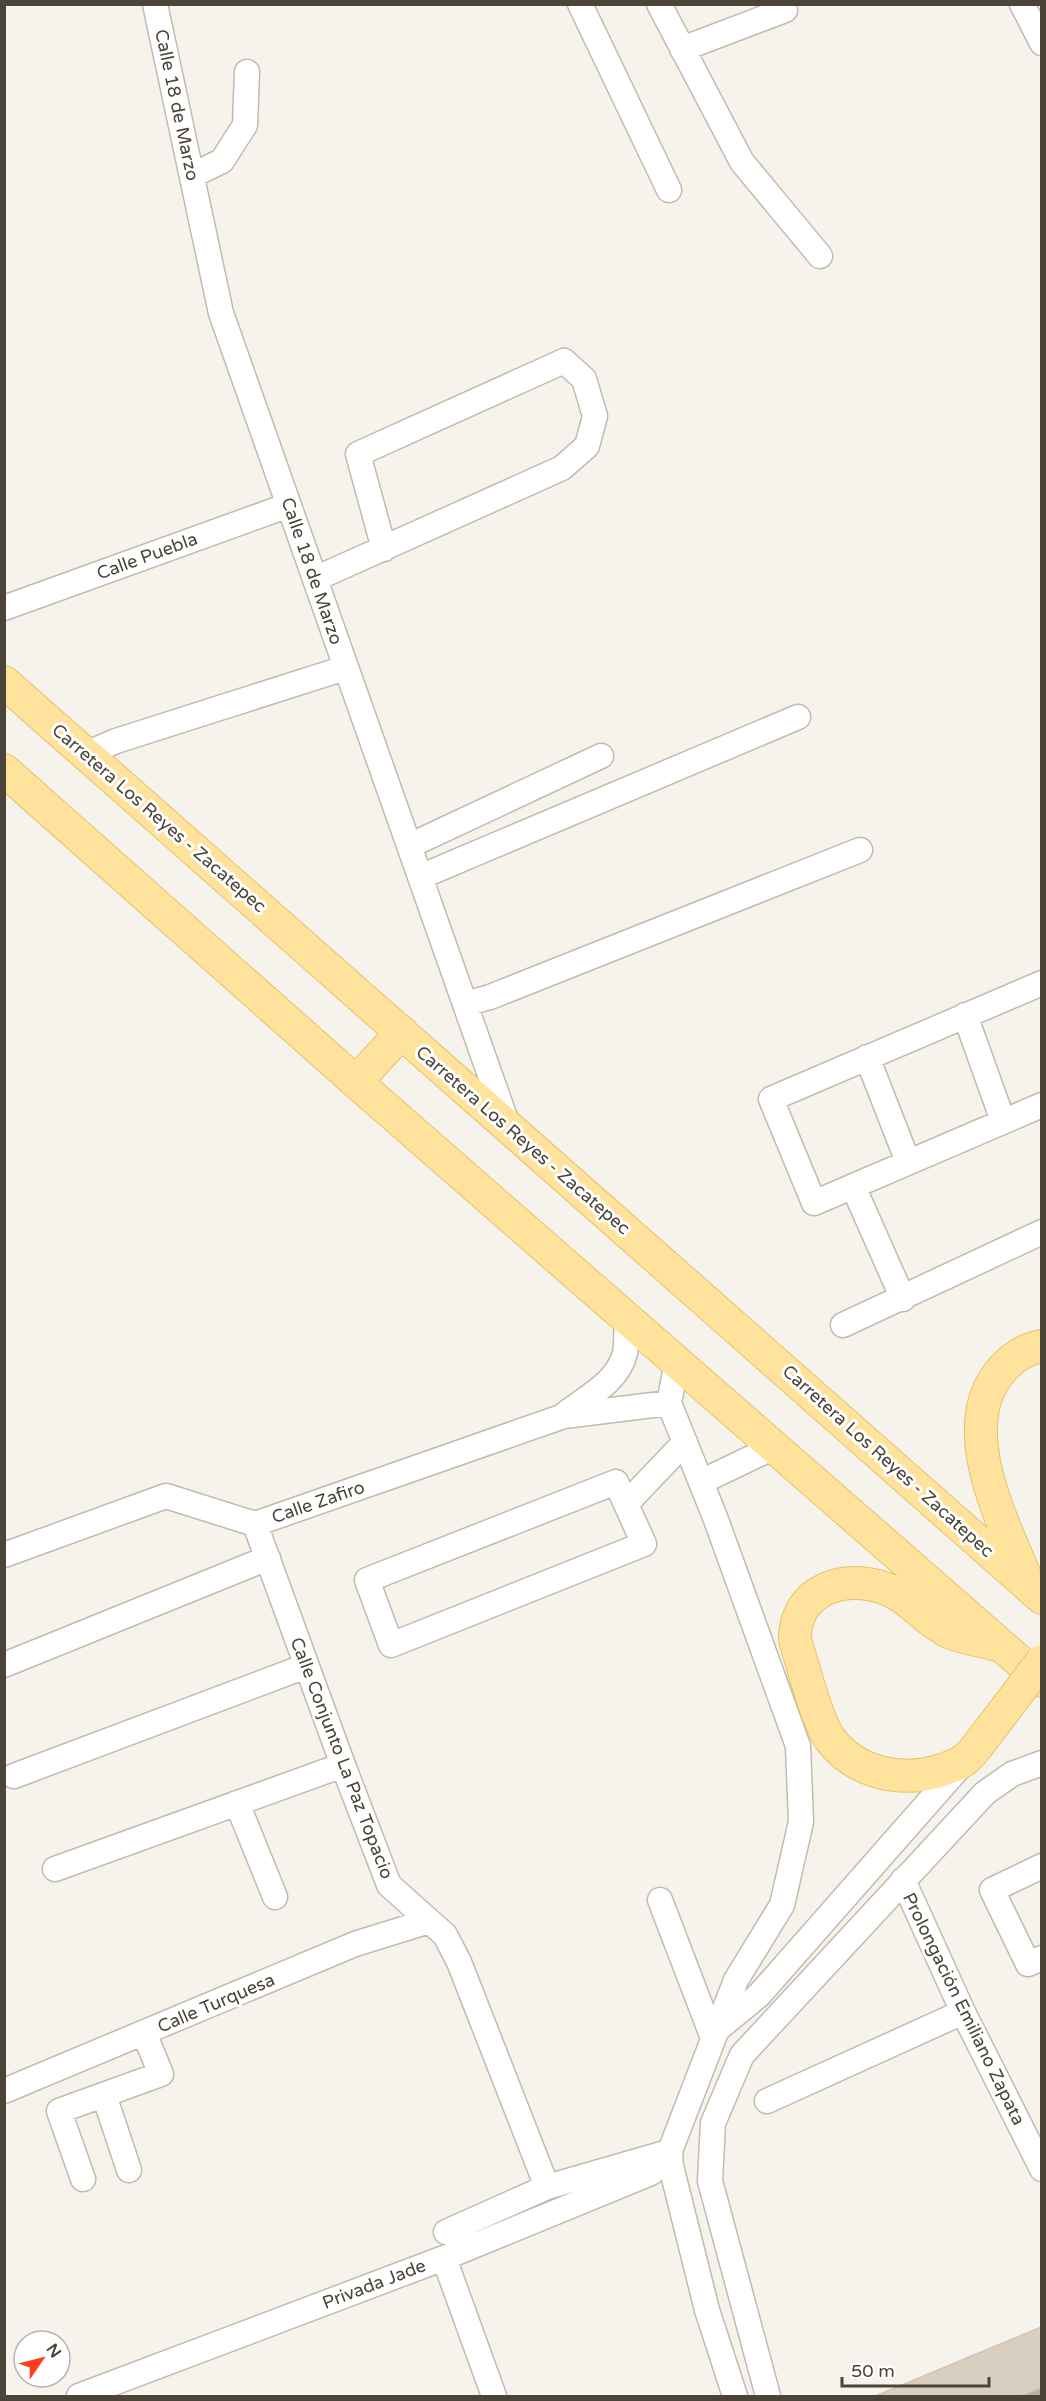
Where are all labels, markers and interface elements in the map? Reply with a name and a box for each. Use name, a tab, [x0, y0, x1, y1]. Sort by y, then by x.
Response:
street label: Calle 18 de Marzo	[150, 27, 204, 183]
street label: Calle 18 de Marzo	[276, 494, 348, 648]
street label: Calle Puebla	[94, 528, 200, 584]
street label: Carretera Los Reyes - Zacatepec	[47, 719, 271, 917]
street label: Carretera Los Reyes - Zacatepec	[411, 1041, 635, 1239]
street label: Carretera Los Reyes - Zacatepec	[778, 1360, 998, 1562]
street label: Calle Zafiro	[269, 1476, 367, 1528]
street label: Calle Conjunto La Paz Topacio	[286, 1634, 398, 1882]
street label: Prolongación Emiliano Zapata	[898, 1889, 1030, 2129]
street label: Calle Turquesa	[154, 1968, 278, 2038]
street label: Privada Jade	[319, 2254, 429, 2314]
north arrow	[12, 2329, 72, 2389]
text: N	[42, 2340, 65, 2362]
scale bar	[842, 2350, 989, 2388]
text: 50 m	[851, 2360, 895, 2382]

